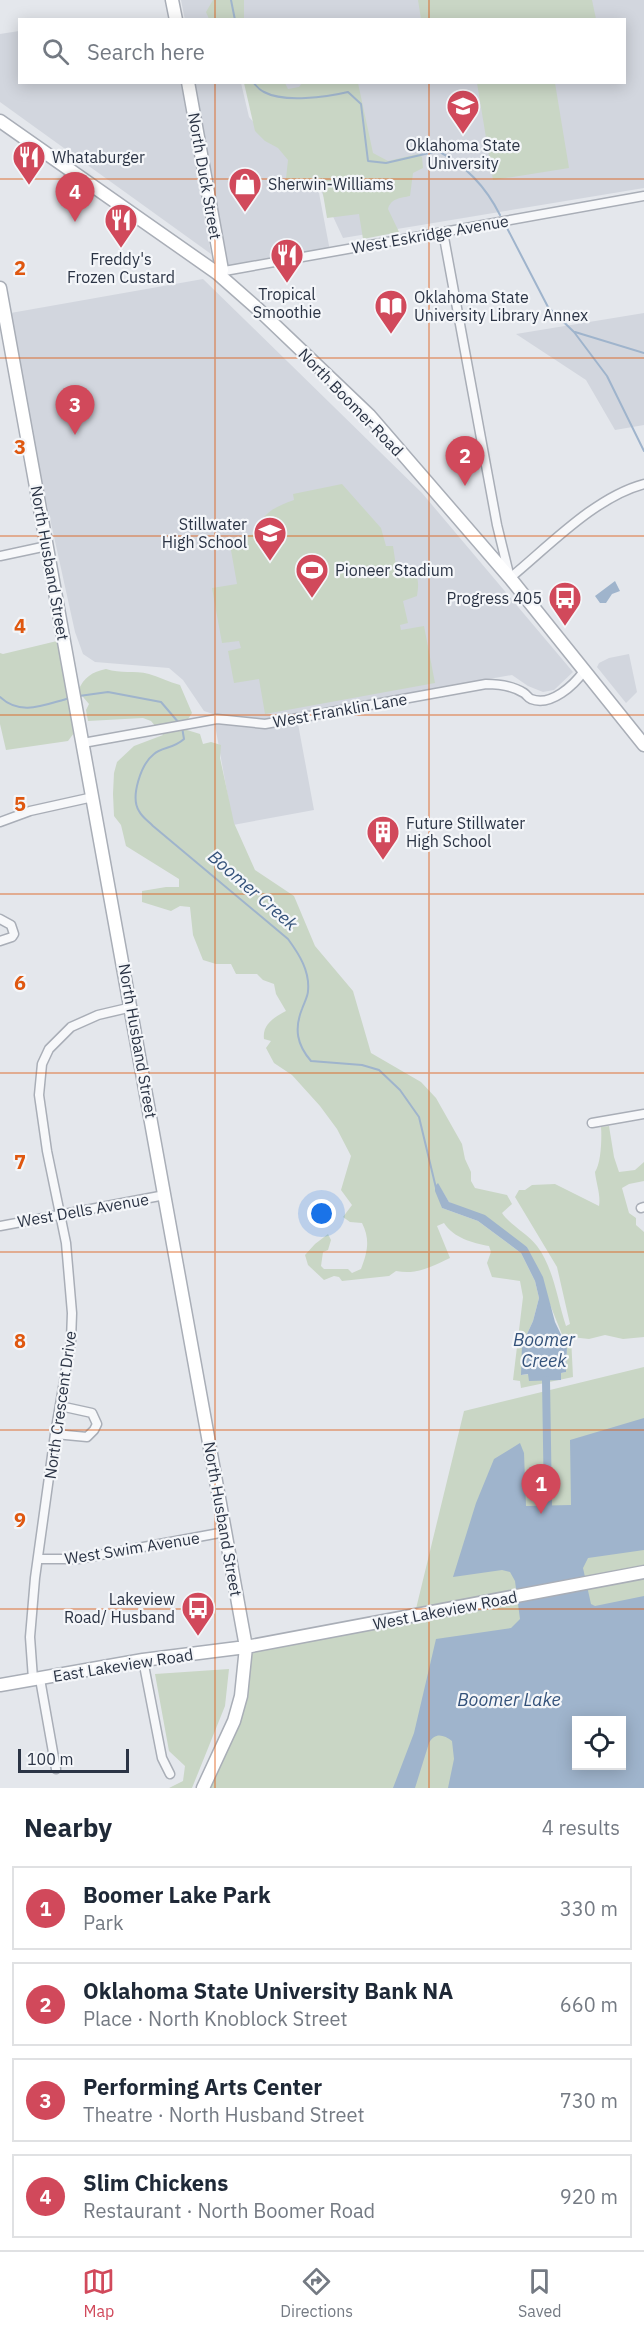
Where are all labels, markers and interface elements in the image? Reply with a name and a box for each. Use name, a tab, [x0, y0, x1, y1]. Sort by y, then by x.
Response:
search box	[18, 18, 626, 84]
icon: search	[39, 35, 72, 68]
text: Search here	[87, 37, 205, 66]
school or university icon: Oklahoma State University	[445, 88, 481, 135]
street label: North Duck Street	[184, 111, 226, 241]
place label: Oklahoma State University	[406, 135, 521, 173]
restaurant icon: Whataburger	[11, 139, 47, 186]
place label: Whataburger	[52, 147, 145, 167]
shop icon: Sherwin-Williams	[227, 166, 263, 213]
pin: 4	[56, 172, 94, 222]
place label: Sherwin-Williams	[268, 174, 394, 194]
restaurant icon: Freddy's Frozen Custard	[103, 202, 139, 249]
street label: West Eskridge Avenue	[350, 210, 510, 258]
restaurant icon: Tropical Smoothie	[269, 237, 305, 284]
place label: Freddy's Frozen Custard	[67, 249, 175, 287]
text: 2	[14, 254, 26, 281]
place label: Tropical Smoothie	[253, 284, 322, 322]
place label: Oklahoma State University Library Annex	[414, 287, 588, 325]
library icon: Oklahoma State University Library Annex	[373, 288, 409, 335]
street label: North Boomer Road	[294, 344, 408, 460]
pin: 3	[56, 386, 94, 435]
text: 3	[14, 433, 26, 460]
pin: 2	[446, 436, 484, 486]
street label: North Husband Street	[27, 484, 73, 642]
place label: Stillwater High School	[162, 514, 247, 552]
school or university icon: Stillwater High School	[252, 515, 288, 562]
sports icon: Pioneer Stadium	[294, 552, 330, 599]
place label: Pioneer Stadium	[335, 560, 454, 580]
bus stop icon: Progress 405	[547, 580, 583, 627]
place label: Progress 405	[447, 588, 542, 608]
text: 4	[14, 612, 26, 639]
street label: West Franklin Lane	[271, 688, 409, 732]
text: 5	[14, 790, 26, 817]
place label: Future Stillwater High School	[406, 813, 525, 851]
building icon: Future Stillwater High School	[365, 814, 401, 861]
water label: Boomer Creek	[203, 845, 303, 936]
street label: North Husband Street	[115, 962, 161, 1120]
text: 6	[14, 969, 26, 996]
text: 7	[14, 1148, 26, 1175]
street label: West Dells Avenue	[16, 1189, 150, 1231]
your location	[307, 1199, 336, 1228]
text: 8	[14, 1327, 26, 1354]
water label: Boomer Creek	[513, 1328, 575, 1372]
street label: North Crescent Drive	[40, 1329, 80, 1480]
street label: North Husband Street	[200, 1440, 246, 1598]
pin: 1	[522, 1464, 560, 1514]
text: 9	[14, 1506, 26, 1533]
street label: West Swim Avenue	[63, 1527, 201, 1569]
street label: West Lakeview Road	[371, 1586, 519, 1634]
place label: Lakeview Road/ Husband	[64, 1589, 175, 1627]
bus stop icon: Lakeview Road/ Husband	[180, 1590, 216, 1637]
street label: East Lakeview Road	[51, 1644, 195, 1686]
water label: Boomer Lake	[457, 1688, 561, 1711]
map controls	[572, 1716, 626, 1770]
button: locate	[572, 1716, 626, 1770]
scale bar	[18, 1746, 129, 1774]
text: 100 m	[27, 1749, 74, 1769]
text: Nearby	[24, 1810, 112, 1844]
text: 4 results	[542, 1814, 620, 1841]
text: Boomer Lake Park	[83, 1880, 271, 1909]
text: 1	[40, 1895, 52, 1922]
text: 330 m	[560, 1895, 618, 1922]
text: Park	[83, 1909, 123, 1936]
text: Oklahoma State University Bank NA	[83, 1976, 453, 2005]
text: 2	[40, 1991, 52, 2018]
text: 660 m	[560, 1991, 618, 2018]
text: Place · North Knoblock Street	[83, 2005, 347, 2032]
text: Performing Arts Center	[83, 2072, 322, 2101]
text: 3	[40, 2087, 52, 2114]
text: 730 m	[560, 2087, 618, 2114]
text: Theatre · North Husband Street	[83, 2101, 365, 2128]
text: Slim Chickens	[83, 2168, 228, 2197]
text: 4	[40, 2183, 52, 2210]
text: 920 m	[560, 2183, 618, 2210]
text: Restaurant · North Boomer Road	[83, 2197, 375, 2224]
tab: Map	[82, 2265, 115, 2321]
tab: Directions	[280, 2265, 353, 2321]
tab: Saved	[518, 2265, 562, 2321]

